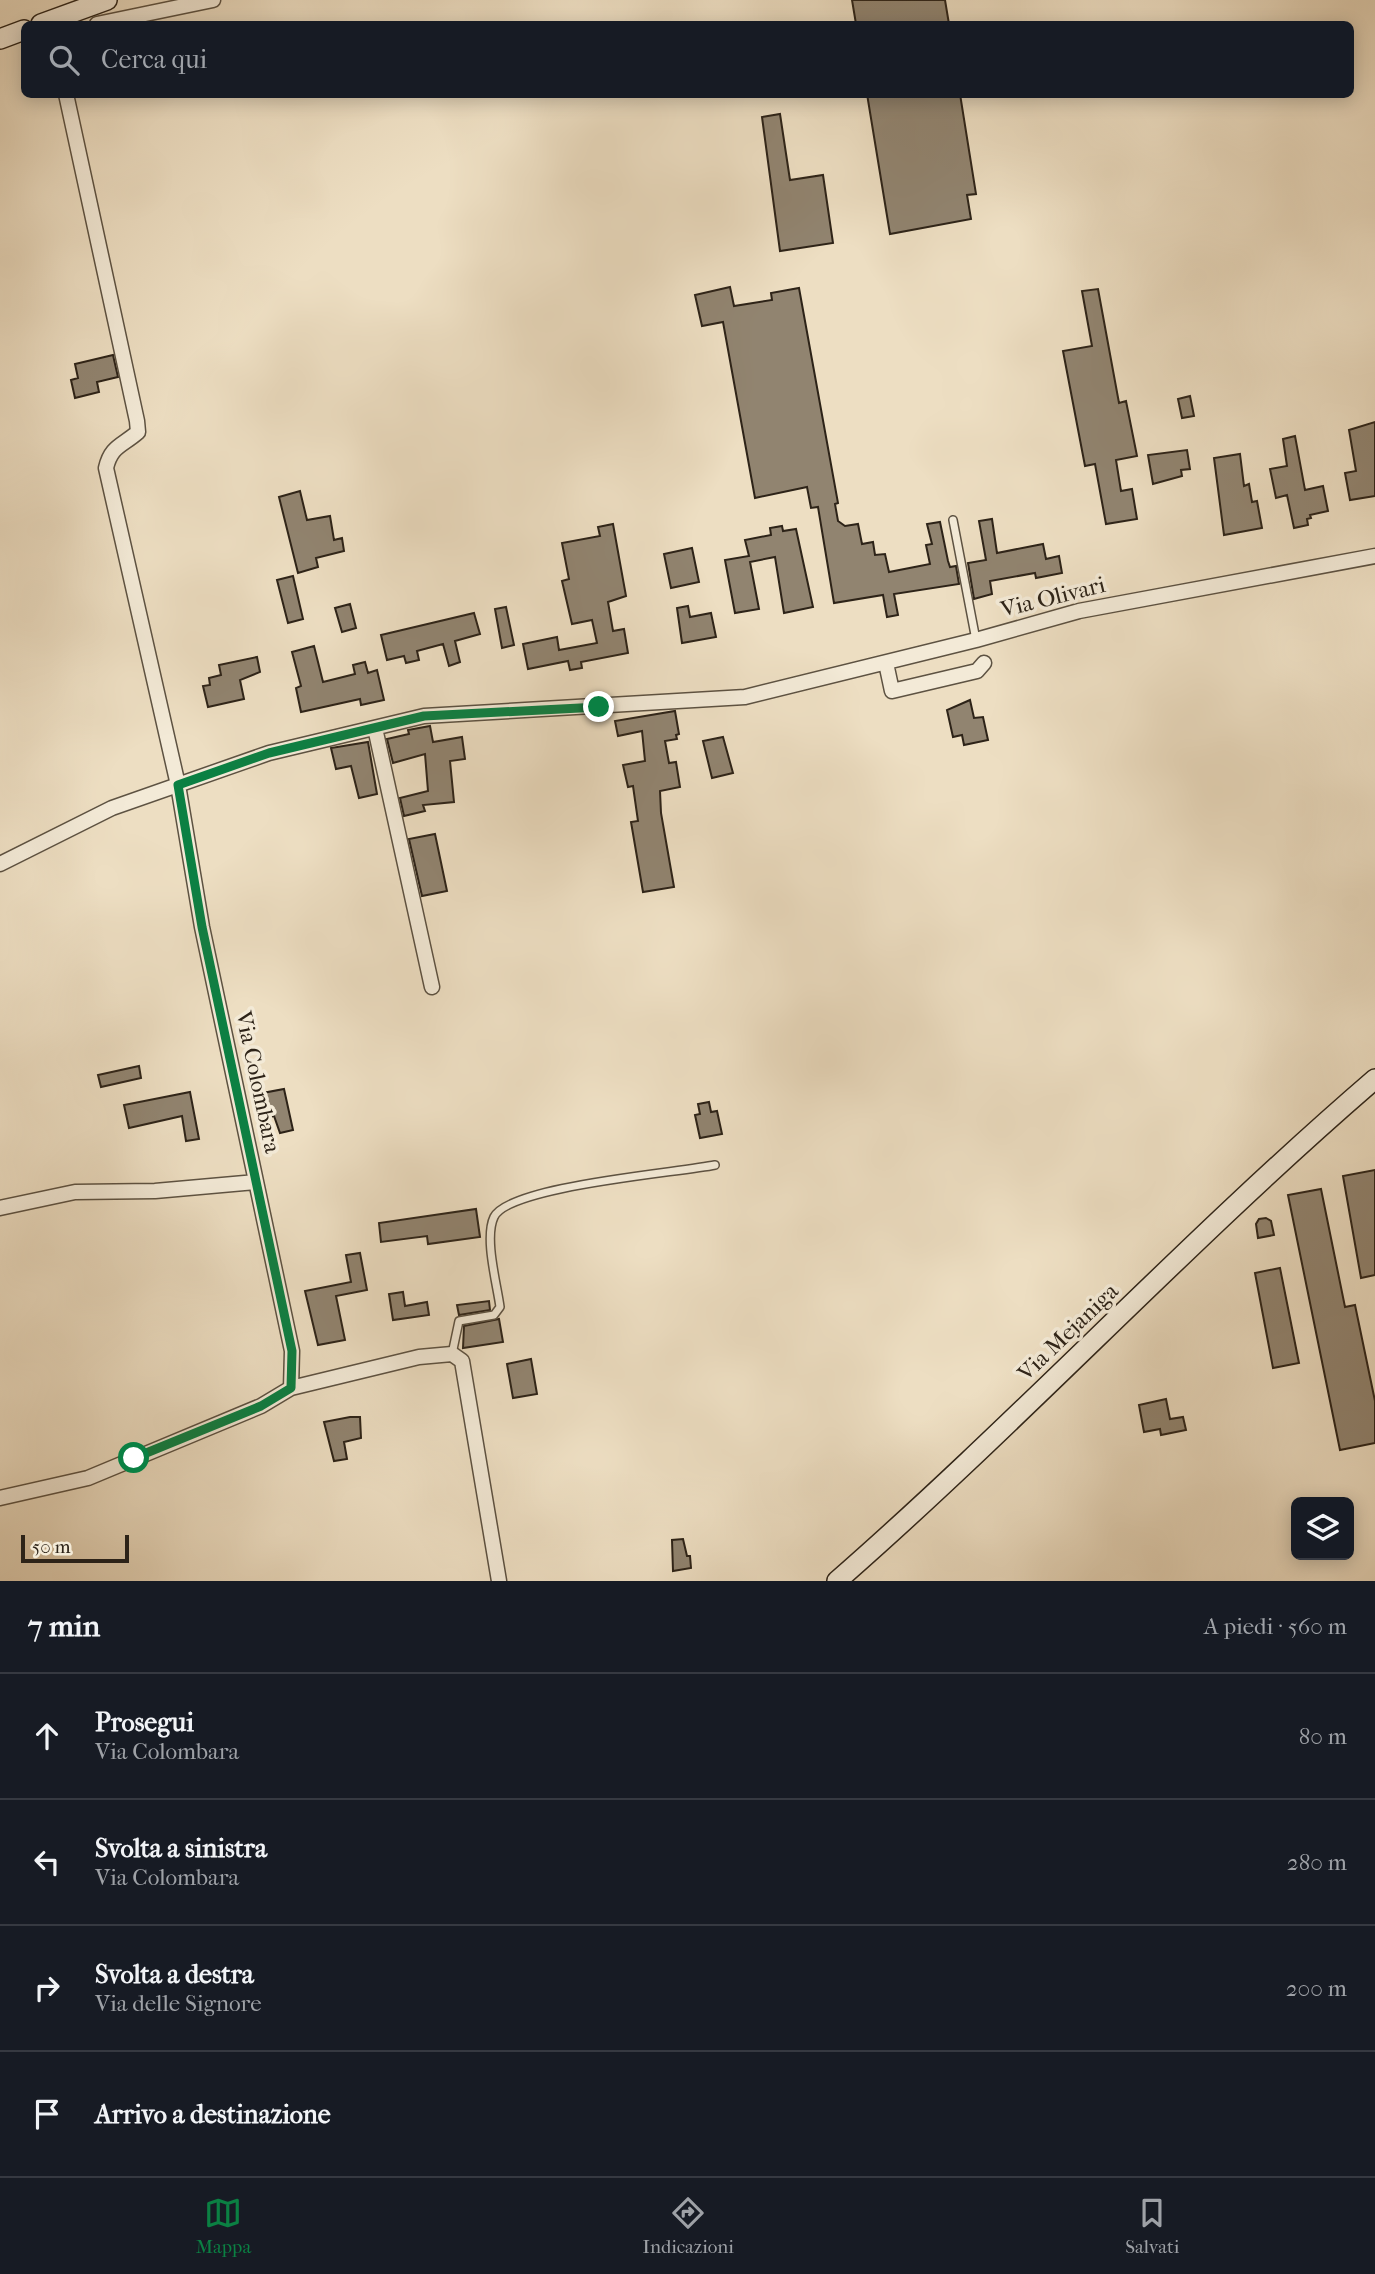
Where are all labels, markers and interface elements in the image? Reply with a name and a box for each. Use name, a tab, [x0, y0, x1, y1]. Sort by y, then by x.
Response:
search box	[21, 21, 1354, 98]
icon: search	[45, 41, 83, 79]
text: Cerca qui	[101, 44, 207, 75]
street label: Via Olivari	[997, 571, 1108, 623]
route end	[583, 691, 614, 722]
street label: Via Colombara	[230, 1008, 286, 1156]
street label: Via Mejaniga	[1012, 1277, 1124, 1387]
route start	[118, 1442, 149, 1473]
map controls	[1291, 1497, 1354, 1560]
button: layers	[1291, 1497, 1354, 1560]
scale bar	[21, 1532, 130, 1564]
text: 50 m	[32, 1536, 71, 1558]
text: 7 min	[28, 1609, 100, 1644]
text: A piedi · 560 m	[1204, 1613, 1347, 1640]
text: Prosegui	[95, 1707, 194, 1738]
icon: ahead	[28, 1717, 66, 1755]
text: 80 m	[1299, 1723, 1347, 1750]
text: Via Colombara	[95, 1738, 239, 1765]
text: Svolta a sinistra	[95, 1833, 267, 1864]
icon: left	[28, 1843, 66, 1881]
text: 280 m	[1287, 1849, 1347, 1876]
text: Via Colombara	[95, 1864, 239, 1891]
text: Svolta a destra	[95, 1959, 254, 1990]
icon: right	[28, 1969, 66, 2007]
text: 200 m	[1286, 1975, 1347, 2002]
text: Via delle Signore	[95, 1990, 262, 2017]
icon: arrive	[28, 2095, 66, 2133]
text: Arrivo a destinazione	[95, 2099, 331, 2130]
tab: Mappa	[196, 2194, 251, 2258]
tab: Indicazioni	[643, 2194, 734, 2258]
tab: Salvati	[1125, 2194, 1179, 2258]

